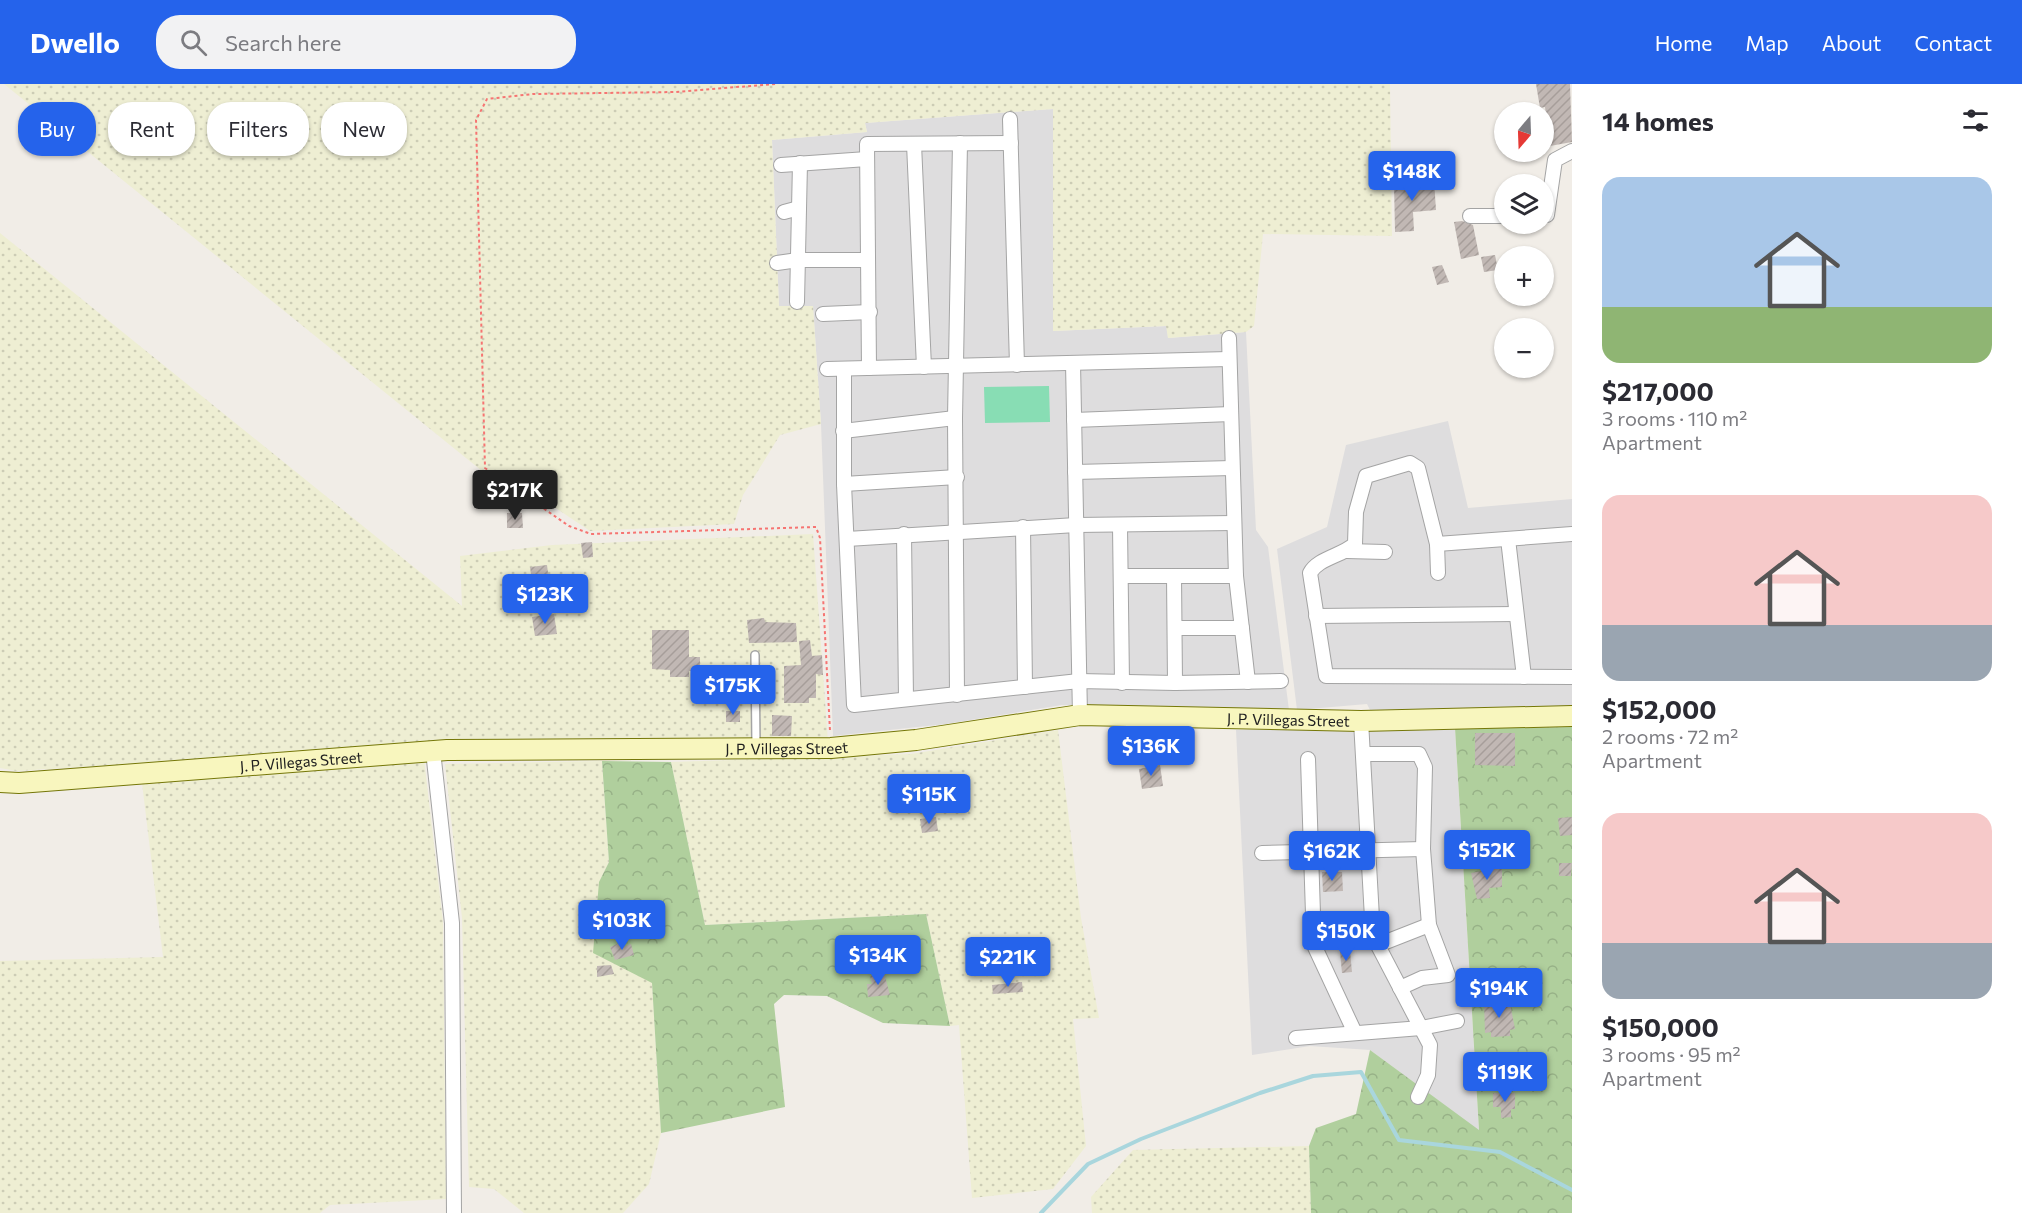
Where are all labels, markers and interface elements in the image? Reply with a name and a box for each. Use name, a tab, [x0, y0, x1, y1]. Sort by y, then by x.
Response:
search box	[156, 15, 576, 69]
text: Dwello	[30, 25, 120, 59]
icon: search	[177, 26, 210, 59]
text: Search here	[225, 29, 341, 56]
text: Home	[1655, 30, 1712, 55]
text: Map	[1745, 30, 1789, 55]
text: About	[1822, 30, 1881, 55]
text: Contact	[1914, 30, 1992, 55]
chip: Buy	[18, 102, 96, 156]
chip: Rent	[108, 102, 195, 156]
chip: Filters	[207, 102, 309, 156]
chip: New	[321, 102, 407, 156]
north arrow	[1494, 102, 1554, 162]
map controls	[1494, 102, 1554, 378]
icon: filters	[1959, 104, 1992, 137]
text: 14 homes	[1602, 105, 1714, 136]
pin: $148K	[1370, 151, 1454, 202]
text: $148K	[1382, 158, 1442, 182]
button: layers	[1494, 174, 1554, 234]
icon: home	[1743, 216, 1851, 324]
button: +	[1494, 246, 1554, 306]
button: −	[1494, 318, 1554, 378]
text: $217,000	[1602, 375, 1714, 406]
text: 3 rooms · 110 m²	[1602, 406, 1747, 430]
text: Apartment	[1602, 430, 1702, 454]
pin: $217K	[473, 470, 557, 521]
text: $217K	[487, 477, 543, 501]
icon: home	[1743, 534, 1851, 642]
pin: $123K	[503, 574, 587, 625]
text: $123K	[516, 581, 574, 605]
pin: $175K	[691, 665, 775, 716]
text: $175K	[704, 672, 762, 696]
text: $152,000	[1602, 693, 1717, 724]
street label: J. P. Villegas Street	[1227, 709, 1350, 730]
text: 2 rooms · 72 m²	[1602, 724, 1738, 748]
pin: $136K	[1109, 726, 1193, 777]
text: $136K	[1122, 733, 1180, 757]
street label: J. P. Villegas Street	[725, 737, 849, 758]
street label: J. P. Villegas Street	[239, 748, 363, 775]
text: Apartment	[1602, 748, 1702, 772]
pin: $115K	[887, 774, 971, 825]
text: $115K	[901, 781, 957, 805]
pin: $152K	[1445, 830, 1529, 881]
pin: $162K	[1290, 831, 1374, 882]
text: $152K	[1458, 837, 1516, 861]
text: $162K	[1303, 838, 1361, 862]
icon: home	[1743, 852, 1851, 960]
pin: $103K	[580, 900, 664, 951]
text: $103K	[592, 907, 652, 931]
pin: $150K	[1304, 911, 1388, 962]
text: $150K	[1316, 918, 1376, 942]
pin: $134K	[836, 935, 920, 986]
pin: $221K	[966, 937, 1050, 988]
text: $134K	[849, 942, 907, 966]
text: $221K	[979, 944, 1037, 968]
pin: $194K	[1457, 968, 1541, 1019]
text: $194K	[1469, 975, 1529, 999]
text: $150,000	[1602, 1011, 1719, 1042]
text: 3 rooms · 95 m²	[1602, 1042, 1741, 1066]
pin: $119K	[1463, 1052, 1547, 1103]
text: $119K	[1477, 1059, 1533, 1083]
text: Apartment	[1602, 1066, 1702, 1090]

